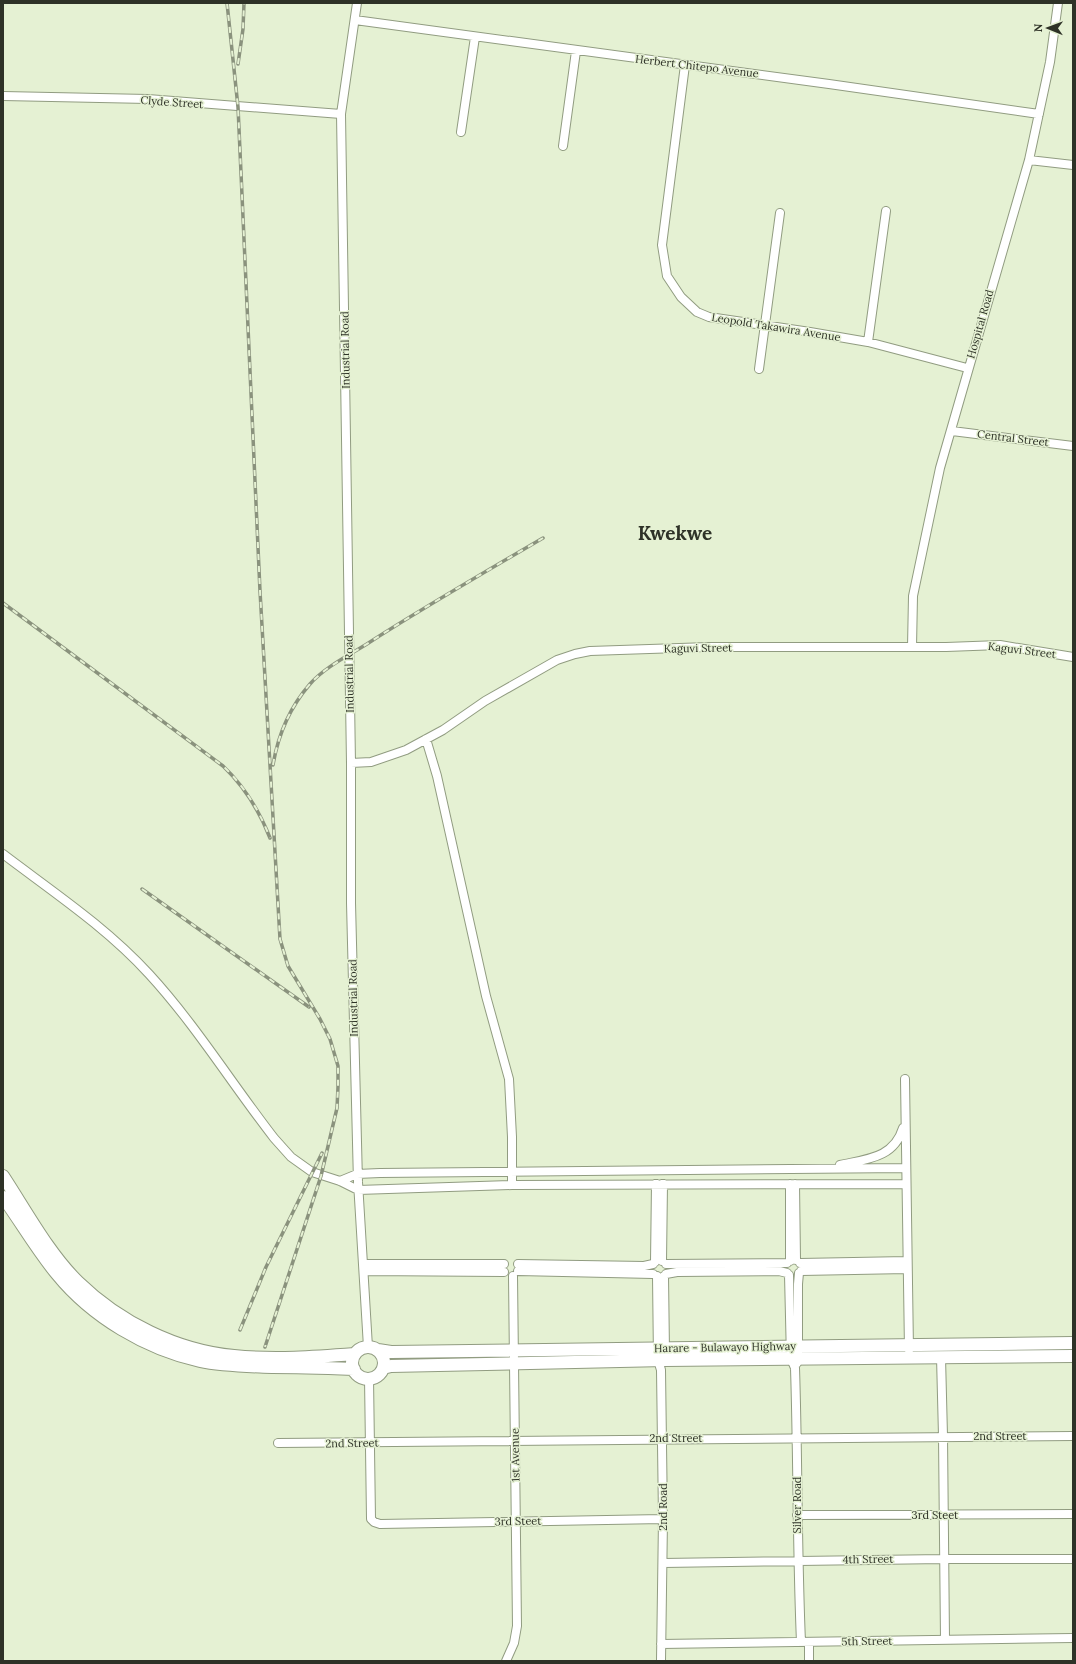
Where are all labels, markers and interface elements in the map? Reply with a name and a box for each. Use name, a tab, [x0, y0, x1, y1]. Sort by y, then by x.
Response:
north arrow	[1028, 8, 1068, 48]
text: N	[1031, 23, 1045, 32]
street label: Herbert Chitepo Avenue	[634, 51, 760, 81]
street label: Clyde Street	[140, 93, 205, 111]
street label: Hospital Road	[963, 288, 997, 360]
street label: Leopold Takawira Avenue	[710, 310, 842, 344]
street label: Industrial Road	[337, 311, 353, 389]
street label: Central Street	[976, 427, 1050, 449]
district label: Kwekwe	[638, 521, 712, 545]
street label: Industrial Road	[341, 635, 357, 713]
street label: Kaguvi Street	[987, 639, 1058, 661]
street label: Kaguvi Street	[664, 640, 733, 656]
street label: Industrial Road	[345, 959, 361, 1037]
street label: Harare - Bulawayo Highway	[654, 1339, 796, 1355]
street label: 1st Avenue	[508, 1428, 522, 1482]
street label: 2nd Street	[973, 1429, 1027, 1443]
street label: 2nd Street	[649, 1431, 703, 1445]
street label: 2nd Street	[325, 1436, 379, 1450]
street label: Silver Road	[790, 1476, 804, 1533]
street label: 2nd Road	[656, 1483, 670, 1531]
street label: 3rd Steet	[912, 1508, 959, 1522]
street label: 3rd Steet	[494, 1514, 542, 1528]
street label: 4th Street	[842, 1552, 894, 1566]
street label: 5th Street	[841, 1634, 893, 1648]

